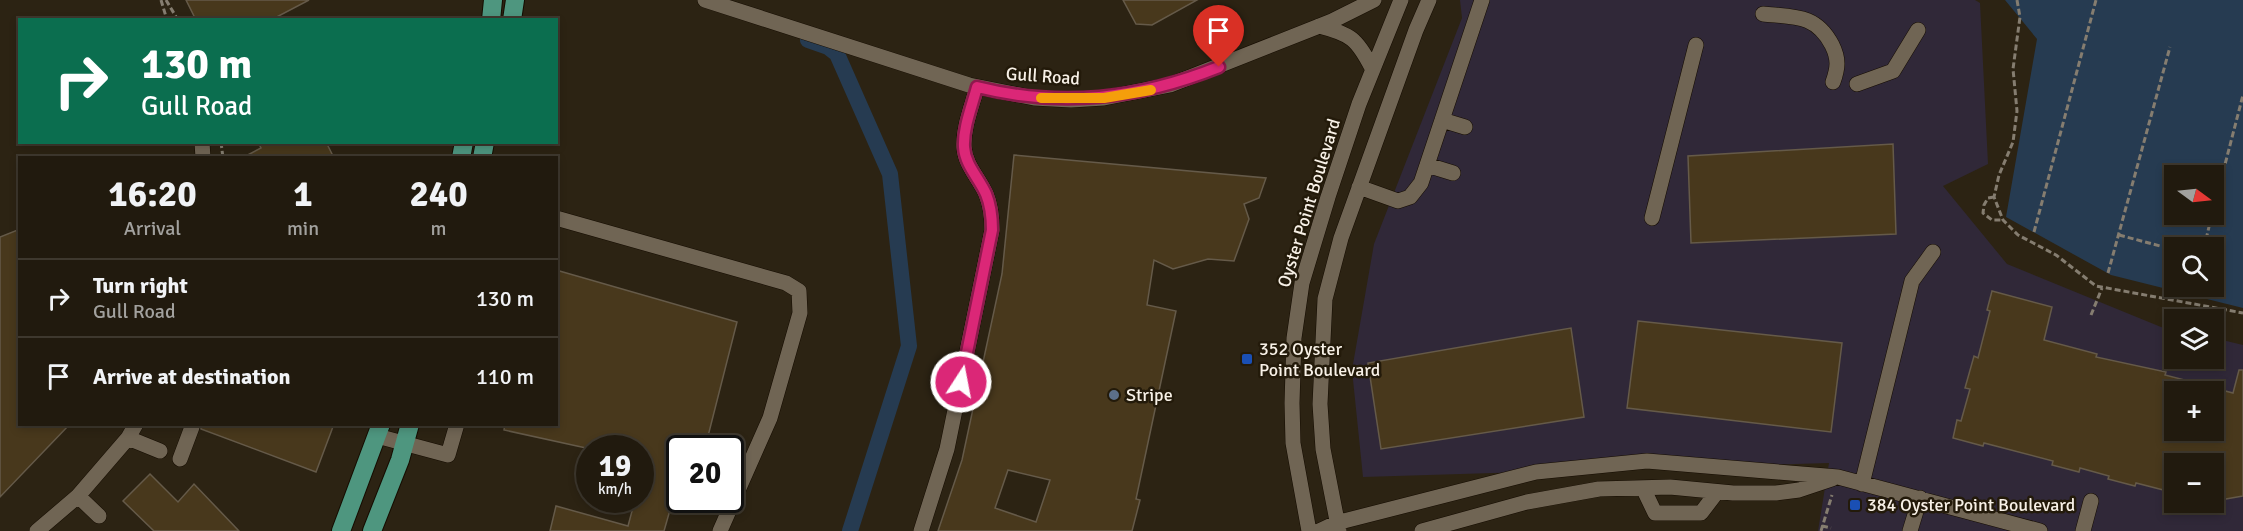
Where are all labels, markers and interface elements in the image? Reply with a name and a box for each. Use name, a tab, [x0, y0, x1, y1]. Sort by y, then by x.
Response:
pin	[1193, 5, 1244, 67]
icon: arrive	[1202, 14, 1235, 47]
text: 130 m	[141, 39, 252, 90]
icon: right	[42, 42, 120, 120]
street label: Gull Road	[1005, 62, 1081, 90]
text: Gull Road	[141, 90, 252, 123]
street label: Oyster Point Boulevard	[1273, 116, 1345, 290]
north arrow	[2164, 165, 2224, 225]
map controls	[2164, 165, 2224, 513]
text: 16:20	[108, 172, 197, 217]
text: 1	[293, 172, 313, 217]
text: 240	[409, 172, 468, 217]
text: Arrival	[124, 216, 181, 241]
text: min	[287, 216, 319, 241]
text: m	[431, 216, 447, 241]
button: search	[2164, 237, 2224, 297]
text: Turn right	[93, 272, 188, 299]
icon: right	[42, 282, 75, 315]
text: 130 m	[476, 285, 534, 312]
text: Gull Road	[93, 299, 176, 324]
button: layers	[2164, 309, 2224, 369]
place label: 352 Oyster Point Boulevard	[1259, 338, 1380, 381]
position arrow	[929, 350, 993, 414]
marker: 352 Oyster Point Boulevard	[1240, 352, 1254, 366]
icon: arrive	[42, 360, 75, 393]
text: Arrive at destination	[93, 363, 290, 390]
text: 110 m	[476, 363, 534, 390]
button: +	[2164, 381, 2224, 441]
place label: Stripe	[1126, 384, 1173, 406]
marker: Stripe	[1107, 388, 1121, 402]
speed limit sign: 20	[666, 435, 744, 513]
text: 19	[599, 448, 631, 485]
button: −	[2164, 453, 2224, 513]
text: km/h	[598, 480, 632, 498]
place label: 384 Oyster Point Boulevard	[1867, 494, 2075, 516]
marker: 384 Oyster Point Boulevard	[1848, 498, 1862, 512]

